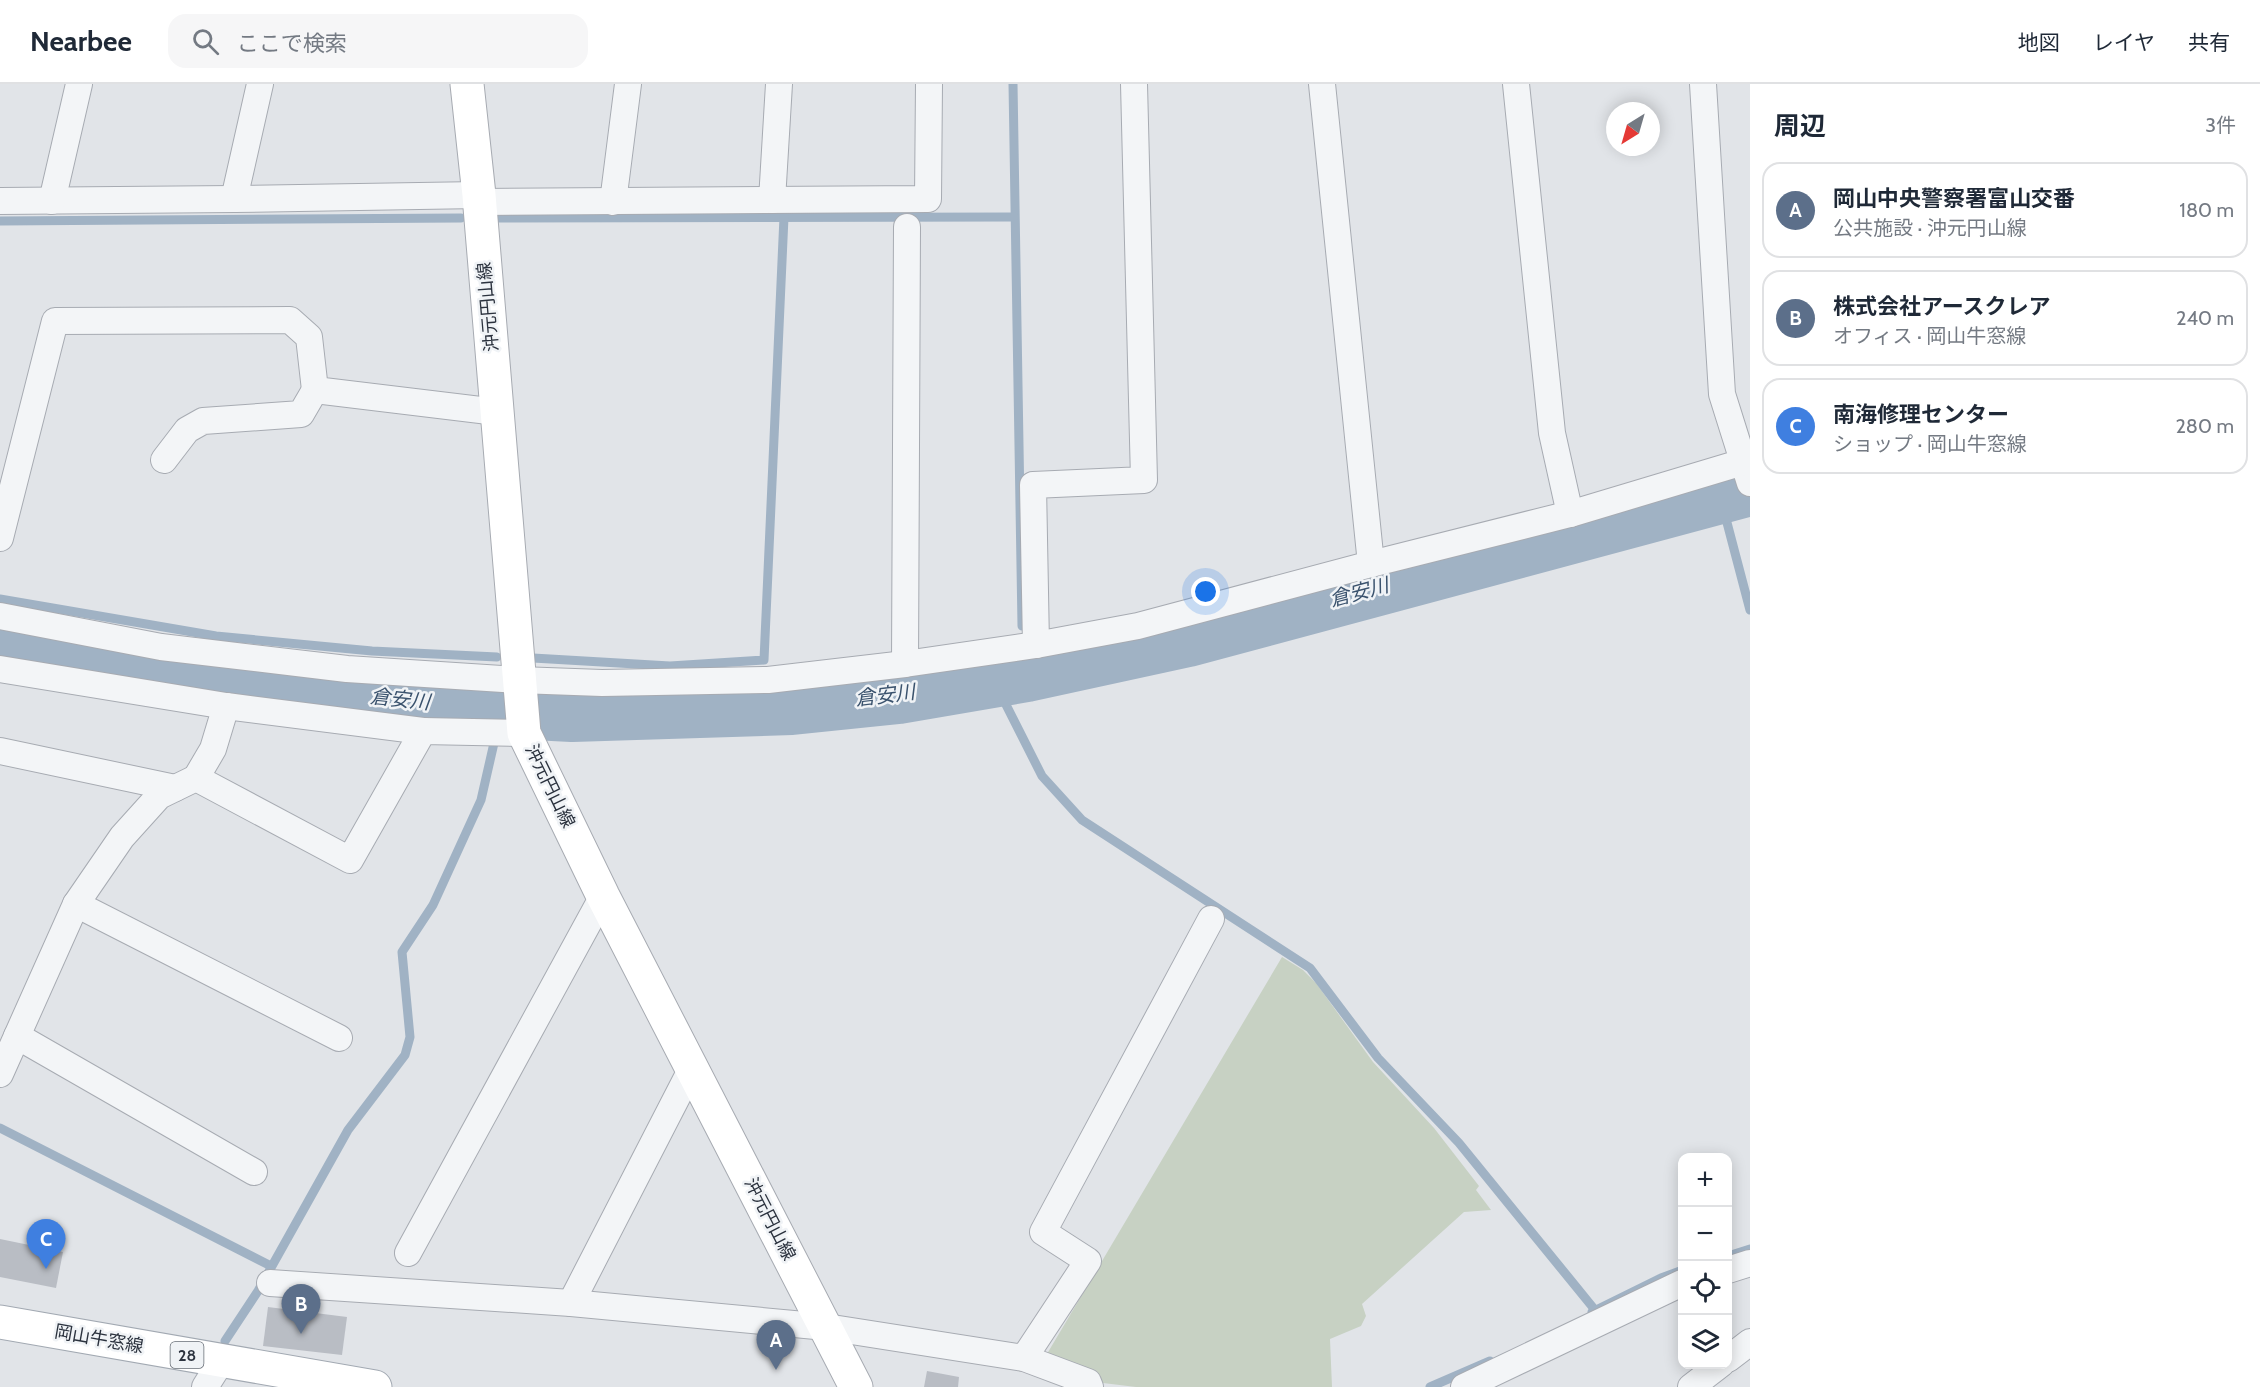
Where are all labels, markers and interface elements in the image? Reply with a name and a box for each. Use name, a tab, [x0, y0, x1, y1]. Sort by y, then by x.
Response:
search box	[168, 14, 588, 68]
text: Nearbee	[30, 24, 132, 58]
icon: search	[189, 25, 222, 58]
text: ここで検索	[237, 30, 347, 57]
text: 地図	[2018, 30, 2060, 55]
text: レイヤ	[2093, 30, 2155, 55]
text: 共有	[2188, 30, 2230, 55]
north arrow	[1606, 102, 1660, 156]
text: 周辺	[1774, 110, 1826, 142]
text: 3件	[2205, 113, 2236, 137]
text: 岡山中央警察署富山交番	[1833, 185, 2075, 212]
text: A	[1789, 198, 1802, 222]
text: 180 m	[2179, 198, 2234, 222]
text: 公共施設 · 沖元円山線	[1833, 216, 2027, 240]
street label: 沖元円山線	[473, 261, 503, 353]
text: 株式会社アースクレア	[1833, 293, 2051, 320]
text: B	[1789, 306, 1802, 330]
text: 240 m	[2176, 306, 2234, 330]
text: オフィス · 岡山牛窓線	[1833, 324, 2026, 348]
text: 南海修理センター	[1833, 401, 2009, 428]
text: C	[1789, 414, 1802, 438]
text: 280 m	[2175, 414, 2234, 438]
text: ショップ · 岡山牛窓線	[1833, 432, 2027, 456]
water label: 倉安川	[1327, 572, 1393, 611]
your location	[1191, 577, 1220, 606]
water label: 倉安川	[854, 679, 918, 711]
water label: 倉安川	[369, 684, 433, 714]
street label: 沖元円山線	[520, 741, 580, 831]
map controls	[1678, 1153, 1732, 1369]
button: +	[1678, 1153, 1732, 1207]
street label: 沖元円山線	[740, 1174, 800, 1264]
button: −	[1678, 1207, 1732, 1261]
pin: C	[26, 1220, 66, 1269]
button: locate	[1678, 1261, 1732, 1315]
pin: B	[282, 1284, 320, 1334]
button: layers	[1678, 1315, 1732, 1369]
street label: 岡山牛窓線	[53, 1320, 145, 1358]
pin: A	[756, 1320, 796, 1370]
road number: 28	[170, 1342, 204, 1368]

